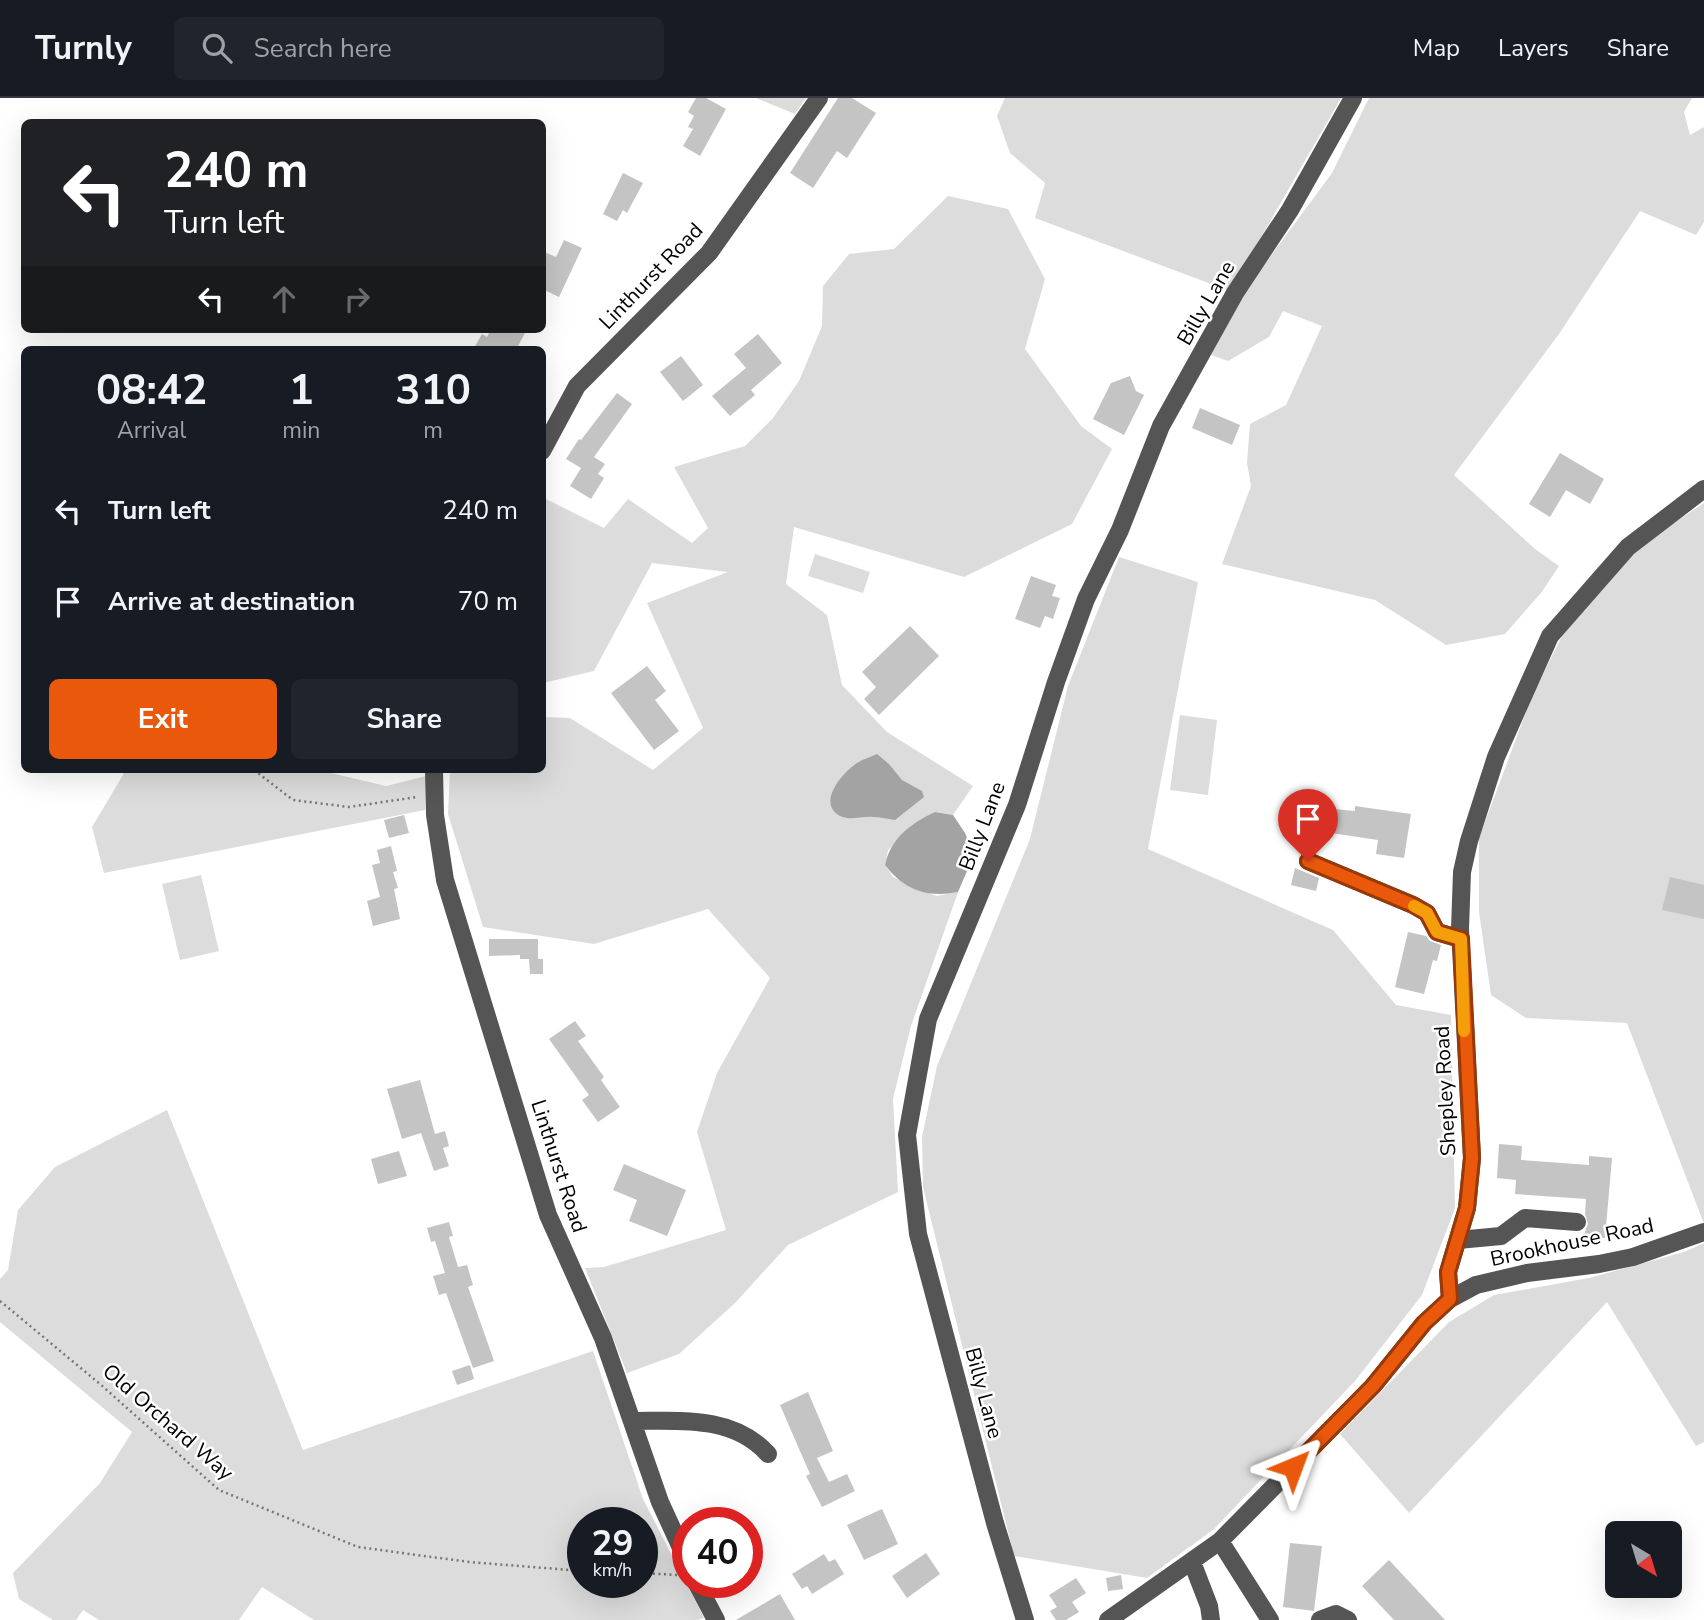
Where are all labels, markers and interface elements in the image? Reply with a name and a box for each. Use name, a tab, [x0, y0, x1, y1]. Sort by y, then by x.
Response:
search box	[174, 17, 664, 80]
text: Turnly	[35, 26, 132, 71]
icon: search	[198, 29, 236, 67]
text: Search here	[254, 31, 392, 66]
text: Map	[1413, 32, 1460, 64]
text: Layers	[1498, 32, 1569, 64]
text: Share	[1607, 32, 1669, 64]
text: 240 m	[164, 137, 308, 204]
icon: left	[49, 147, 140, 238]
text: Turn left	[164, 201, 284, 244]
street label: Linthurst Road	[593, 217, 709, 335]
street label: Billy Lane	[1171, 256, 1241, 350]
icon: left	[192, 280, 230, 318]
icon: ahead	[265, 280, 303, 318]
icon: right	[338, 280, 376, 318]
text: 08:42	[96, 362, 207, 419]
text: 1	[289, 362, 314, 419]
text: 310	[395, 362, 471, 419]
text: Arrival	[117, 415, 186, 446]
text: min	[282, 415, 320, 446]
text: m	[423, 415, 443, 446]
icon: left	[49, 492, 87, 530]
text: Turn left	[108, 493, 211, 528]
text: 240 m	[442, 493, 518, 528]
icon: arrive	[49, 583, 87, 621]
text: Arrive at destination	[108, 584, 355, 619]
text: 70 m	[458, 584, 518, 619]
button: Exit	[49, 679, 277, 759]
button: Share	[291, 679, 518, 759]
street label: Billy Lane	[952, 778, 1012, 874]
pin	[1278, 789, 1338, 861]
icon: arrive	[1289, 800, 1327, 838]
street label: Shepley Road	[1428, 1025, 1462, 1157]
street label: Linthurst Road	[524, 1096, 594, 1236]
street label: Brookhouse Road	[1488, 1211, 1656, 1273]
street label: Billy Lane	[958, 1344, 1010, 1442]
street label: Old Orchard Way	[97, 1357, 240, 1487]
position arrow	[1256, 1430, 1330, 1504]
speed limit sign: 40	[672, 1507, 763, 1598]
text: 29	[591, 1520, 634, 1567]
north arrow	[1605, 1521, 1682, 1598]
map controls	[1605, 1521, 1682, 1598]
text: km/h	[593, 1558, 632, 1582]

